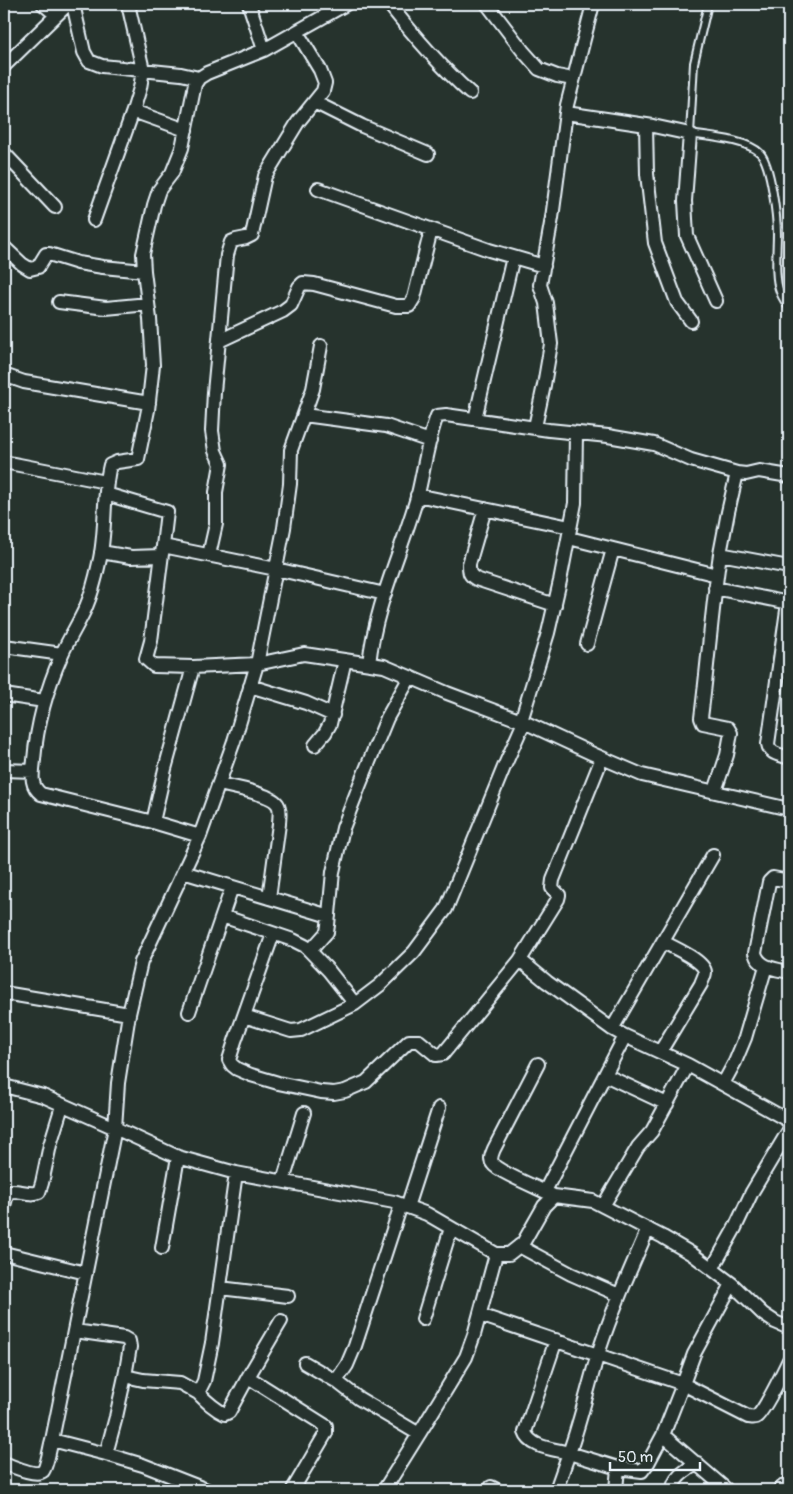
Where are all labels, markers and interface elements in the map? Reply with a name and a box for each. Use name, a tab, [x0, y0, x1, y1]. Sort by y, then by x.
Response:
scale bar	[610, 1439, 700, 1471]
text: 50 m	[618, 1448, 653, 1467]

